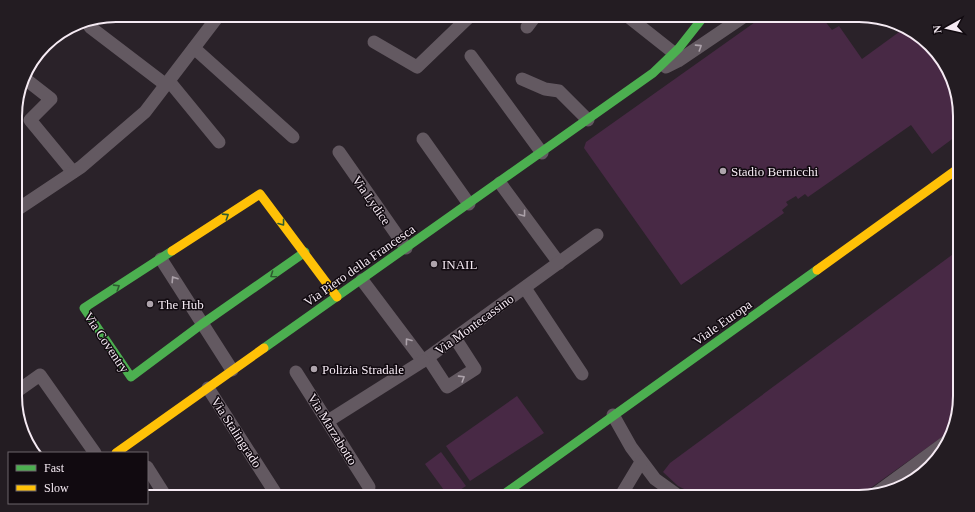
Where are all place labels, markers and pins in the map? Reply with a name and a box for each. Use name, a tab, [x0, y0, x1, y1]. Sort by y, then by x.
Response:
place label: Stadio Bernicchi	[731, 164, 818, 179]
marker: Stadio Bernicchi	[718, 166, 728, 176]
place label: INAIL	[442, 257, 477, 272]
marker: INAIL	[429, 259, 439, 269]
place label: The Hub	[158, 297, 204, 312]
marker: The Hub	[145, 299, 155, 309]
place label: Polizia Stradale	[322, 362, 404, 377]
marker: Polizia Stradale	[309, 364, 319, 374]

